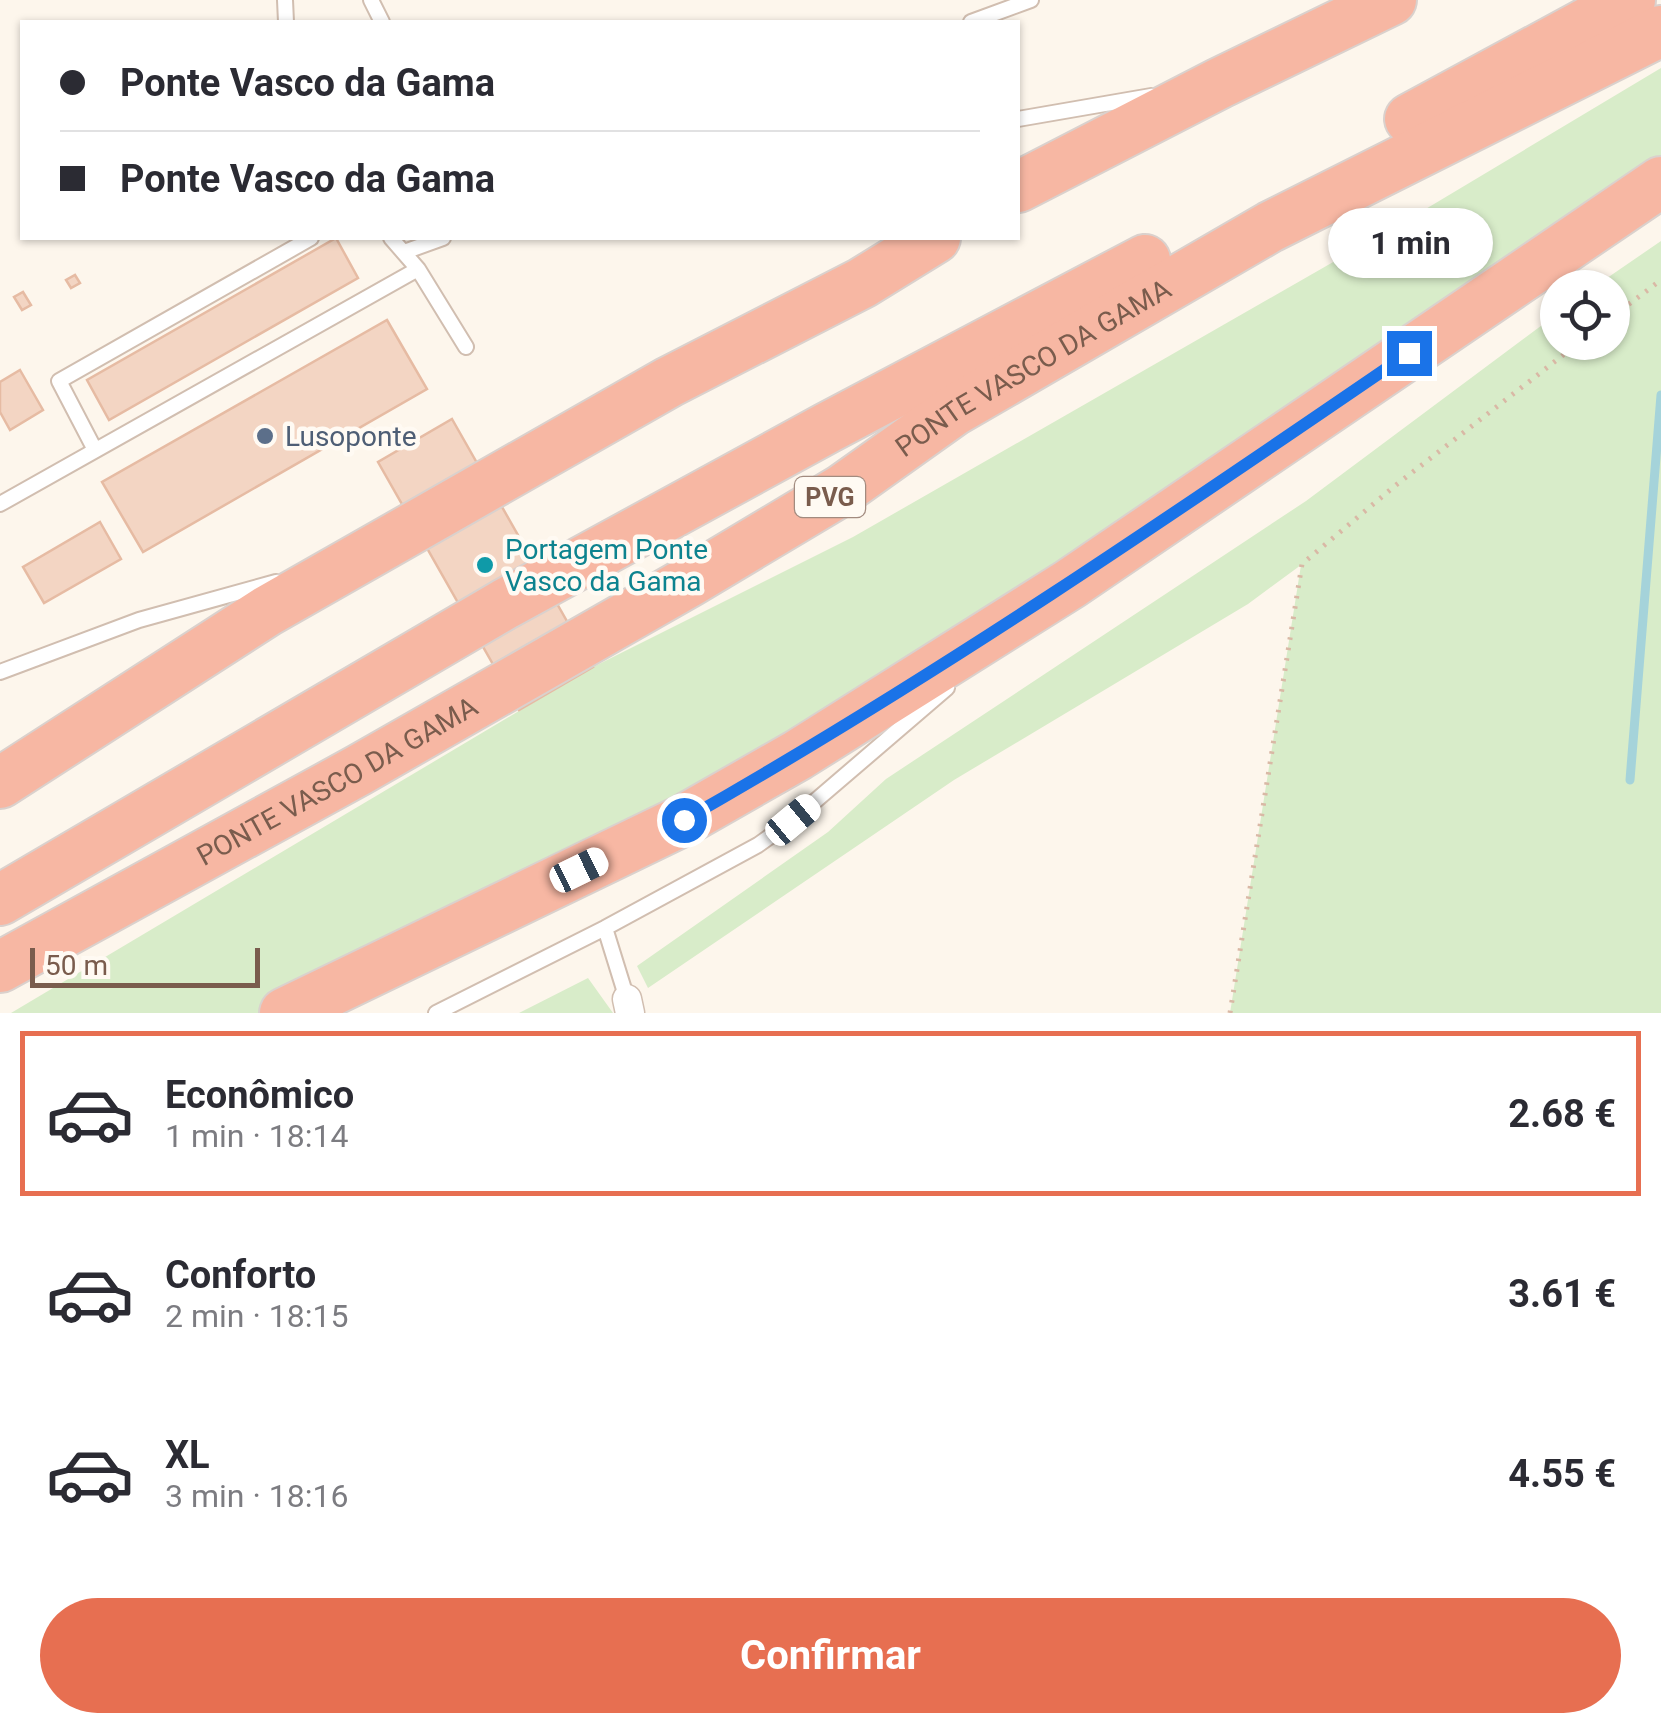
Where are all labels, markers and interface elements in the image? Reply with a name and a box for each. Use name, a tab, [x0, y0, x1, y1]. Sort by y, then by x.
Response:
text: Ponte Vasco da Gama	[120, 61, 495, 105]
text: Ponte Vasco da Gama	[120, 157, 495, 201]
callout: 1 min	[1326, 208, 1492, 278]
text: 1 min	[1370, 224, 1451, 262]
map controls	[1540, 270, 1630, 360]
button: locate	[1540, 270, 1630, 360]
street label: PONTE VASCO DA GAMA	[889, 272, 1177, 463]
route end	[1387, 331, 1432, 376]
place label: Lusoponte	[285, 420, 417, 453]
marker: Lusoponte	[254, 425, 276, 447]
road number: PVG	[795, 477, 865, 517]
place label: Portagem Ponte Vasco da Gama	[505, 533, 708, 598]
marker: Portagem Ponte Vasco da Gama	[474, 554, 496, 576]
street label: PONTE VASCO DA GAMA	[191, 690, 483, 872]
car	[760, 789, 826, 851]
route start	[662, 798, 707, 843]
car	[545, 843, 613, 897]
scale bar	[30, 943, 260, 988]
text: 50 m	[45, 949, 108, 982]
icon: car	[45, 1069, 135, 1159]
text: Econômico	[165, 1073, 354, 1117]
text: 2.68 €	[1508, 1092, 1616, 1136]
text: 1 min · 18:14	[165, 1117, 348, 1155]
icon: car	[45, 1249, 135, 1339]
text: Conforto	[165, 1253, 316, 1297]
text: 3.61 €	[1508, 1272, 1616, 1316]
text: 2 min · 18:15	[165, 1297, 348, 1335]
icon: car	[45, 1429, 135, 1519]
text: XL	[165, 1433, 210, 1477]
text: 4.55 €	[1508, 1452, 1616, 1496]
text: 3 min · 18:16	[165, 1477, 348, 1515]
button: Confirmar	[40, 1598, 1621, 1713]

